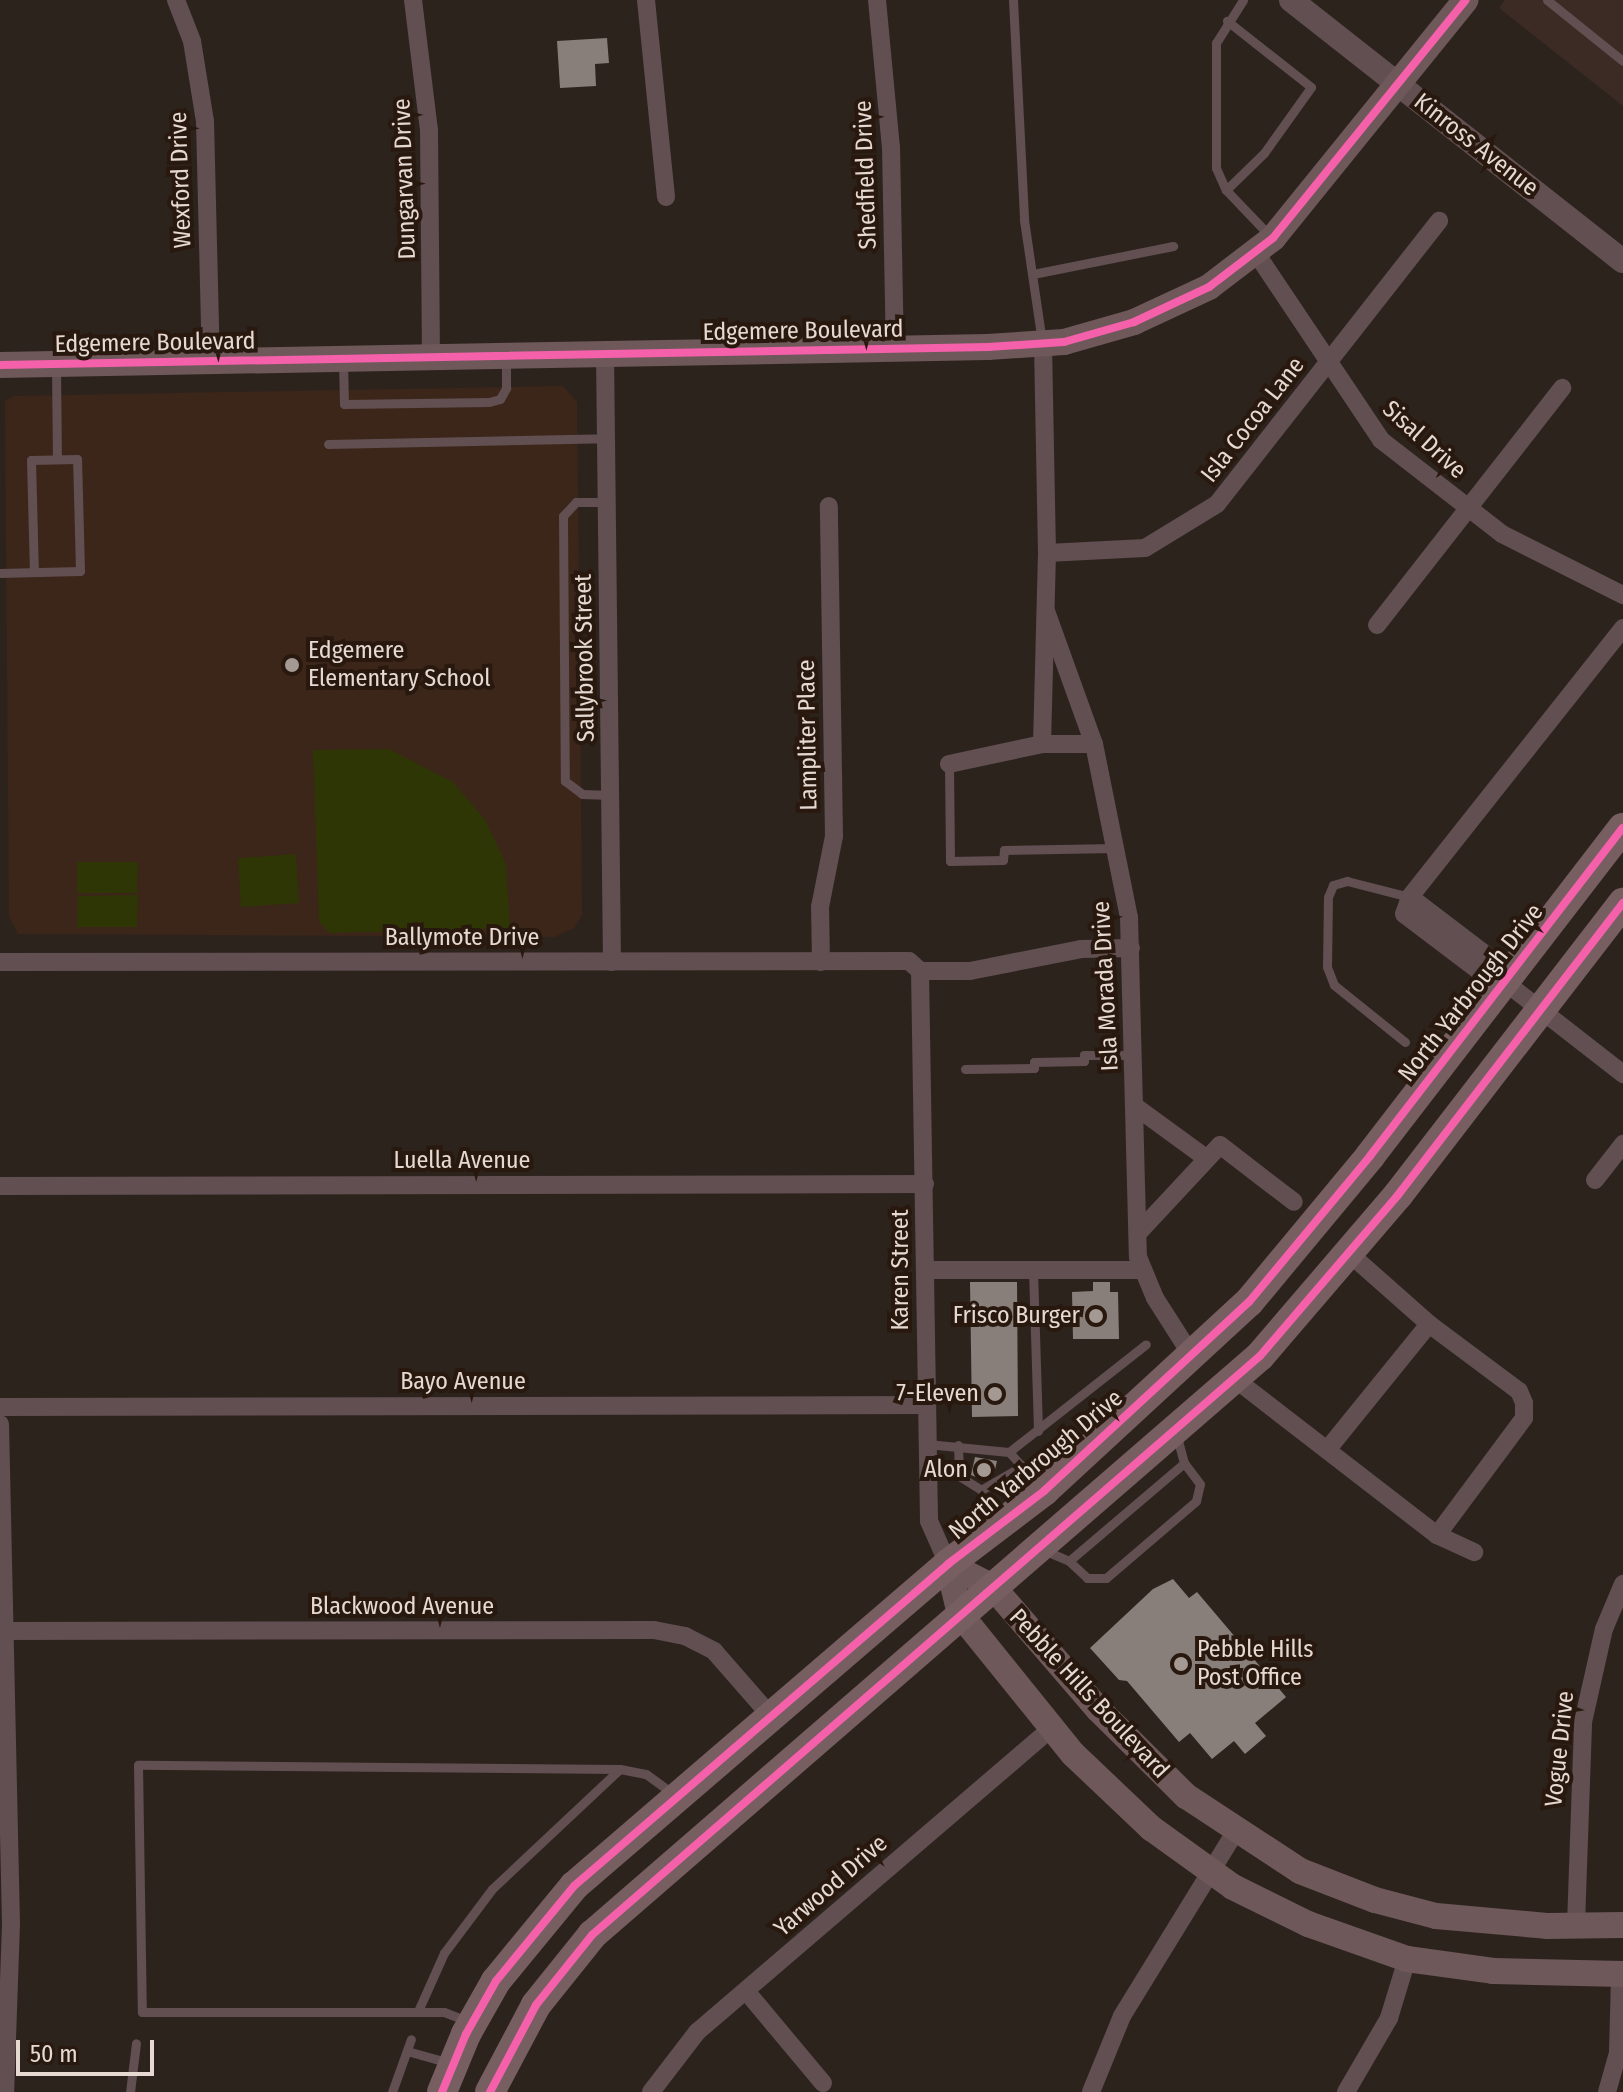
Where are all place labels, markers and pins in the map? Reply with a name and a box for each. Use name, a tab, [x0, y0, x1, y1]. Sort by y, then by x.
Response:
place label: Edgemere Elementary School	[308, 637, 491, 693]
marker: Edgemere Elementary School	[283, 656, 301, 674]
place label: Frisco Burger	[953, 1302, 1080, 1330]
marker: Frisco Burger	[1087, 1307, 1105, 1325]
place label: 7-Eleven	[896, 1380, 979, 1408]
marker: 7-Eleven	[986, 1385, 1004, 1403]
place label: Alon	[924, 1456, 968, 1484]
marker: Alon	[975, 1461, 993, 1479]
place label: Pebble Hills Post Office	[1197, 1636, 1313, 1692]
marker: Pebble Hills Post Office	[1172, 1655, 1190, 1673]

